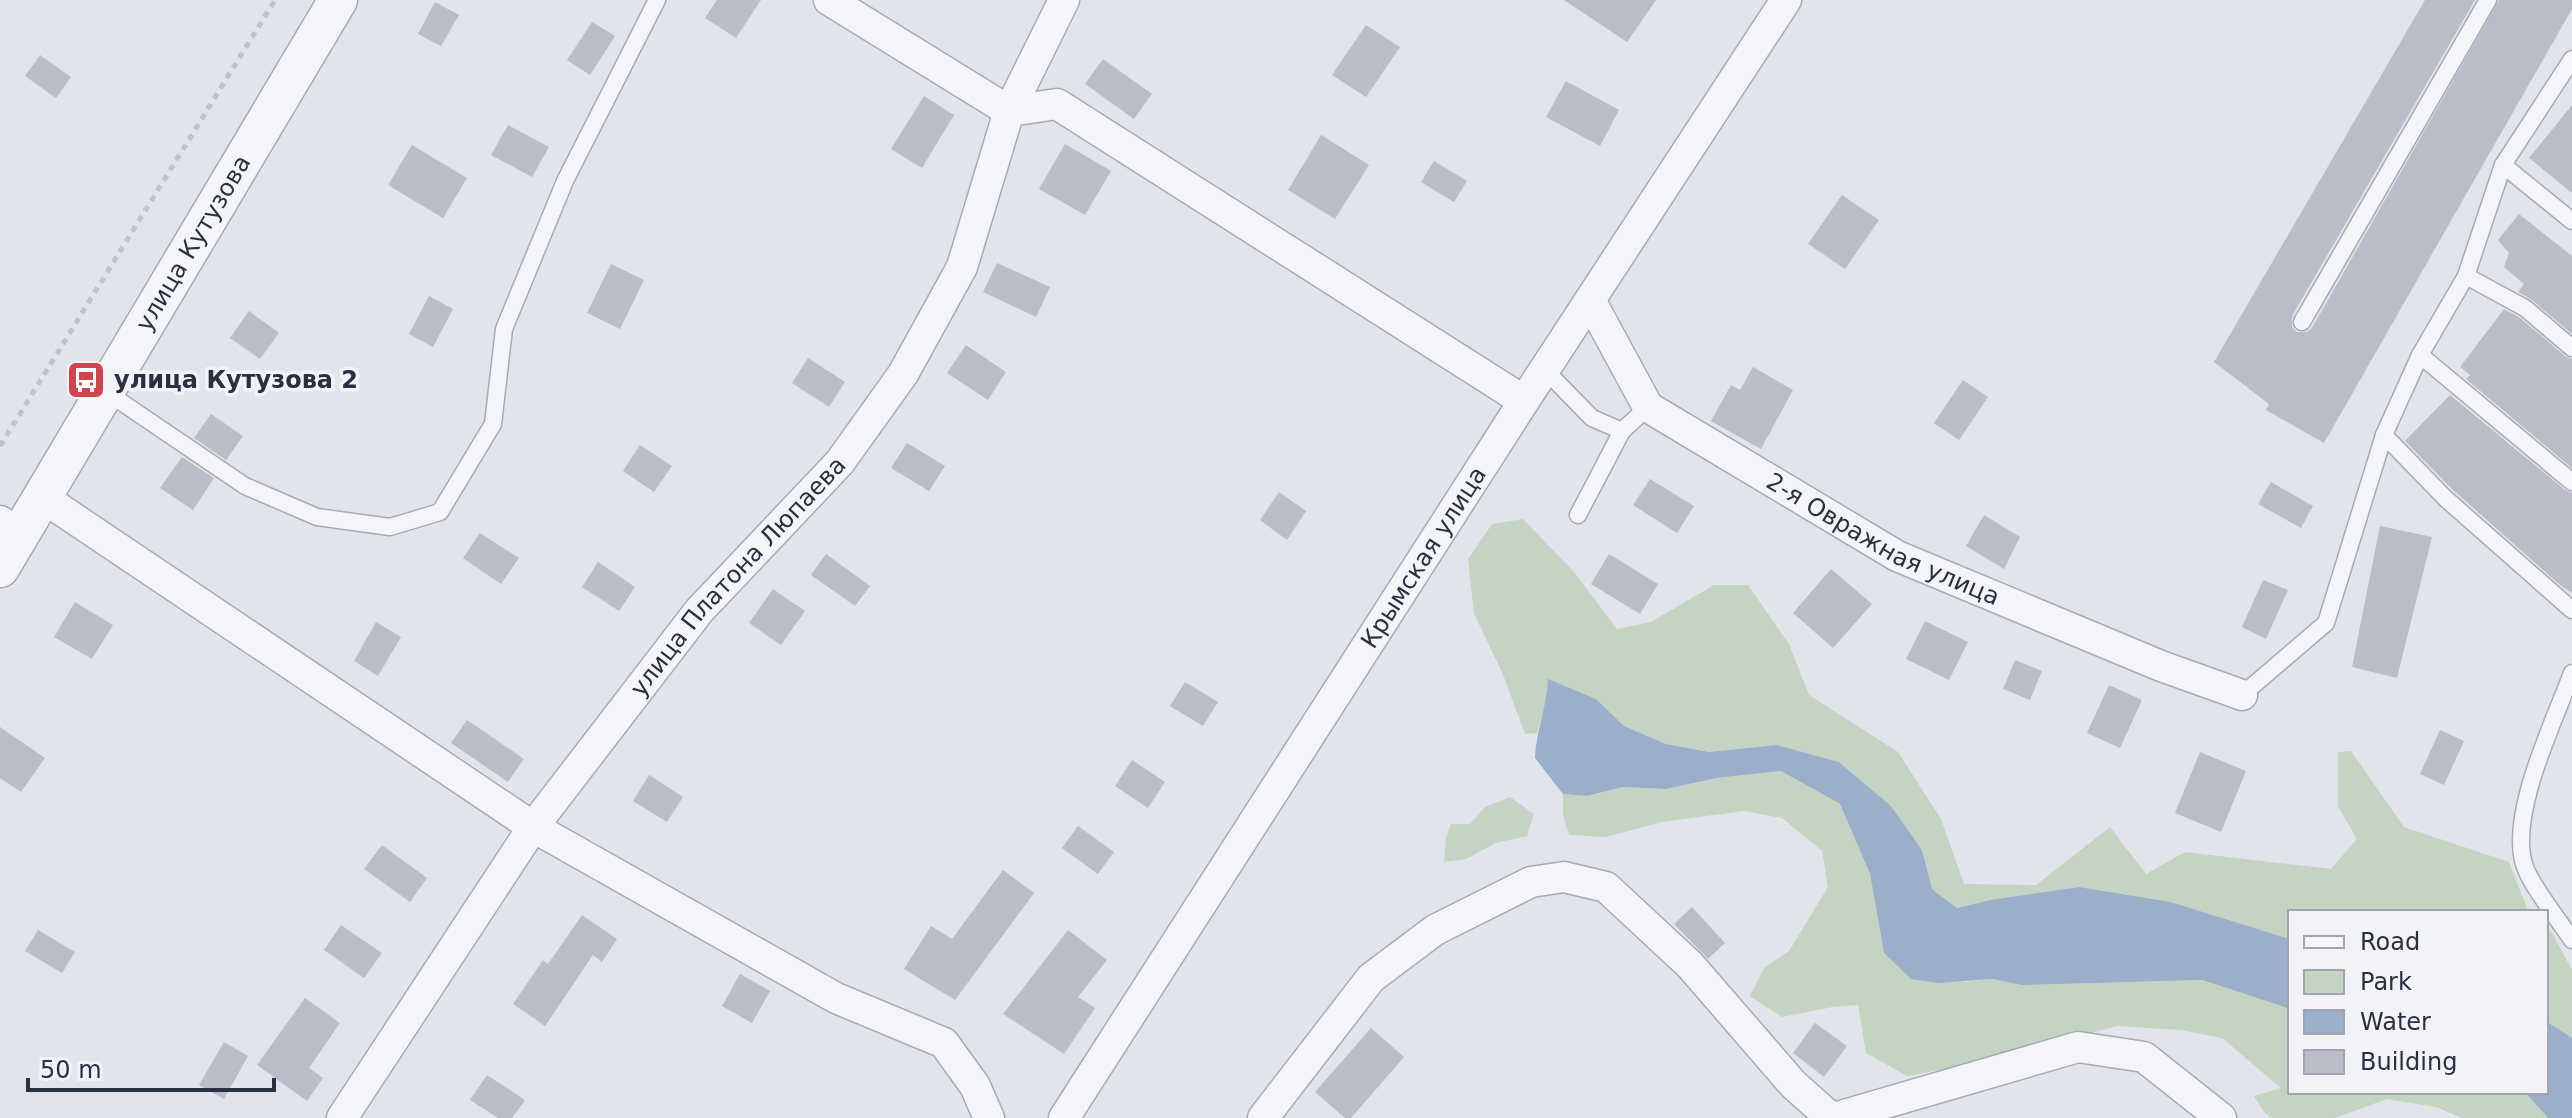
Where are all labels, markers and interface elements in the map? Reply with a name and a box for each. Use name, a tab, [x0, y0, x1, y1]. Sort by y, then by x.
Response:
street label: улица Кутузова	[130, 150, 256, 336]
bus stop icon: улица Кутузова 2	[65, 359, 107, 401]
place label: улица Кутузова 2	[114, 366, 358, 394]
street label: улица Платона Люпаева	[625, 451, 851, 702]
street label: Крымская улица	[1355, 461, 1492, 653]
street label: 2-я Овражная улица	[1761, 467, 2004, 611]
legend	[2288, 910, 2548, 1094]
text: Road	[2360, 928, 2420, 956]
text: Park	[2360, 968, 2412, 996]
text: Water	[2360, 1008, 2431, 1036]
scale bar	[28, 1042, 274, 1092]
text: Building	[2360, 1048, 2457, 1076]
text: 50 m	[40, 1056, 102, 1084]

